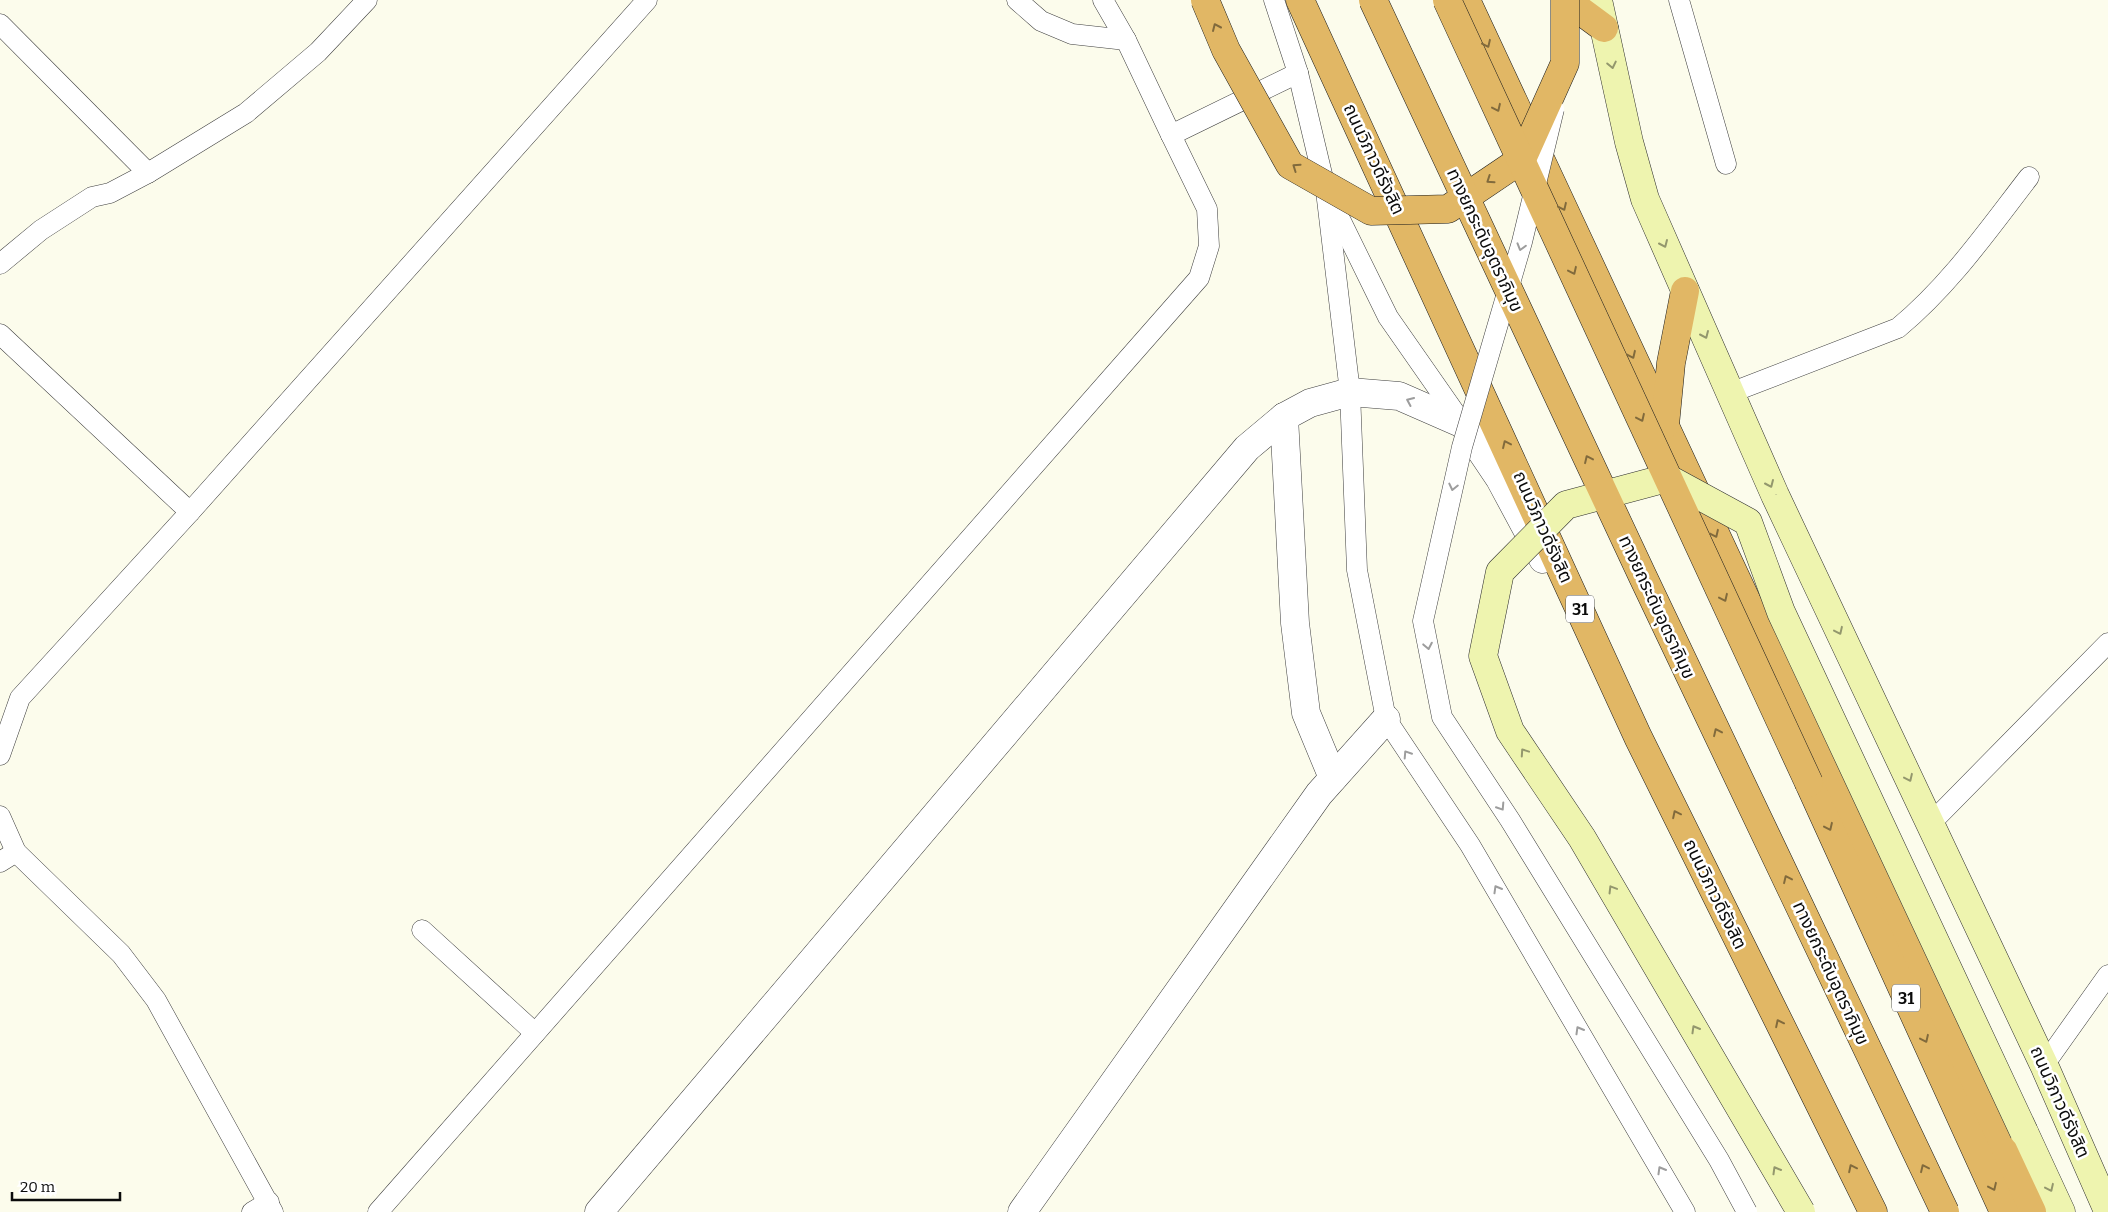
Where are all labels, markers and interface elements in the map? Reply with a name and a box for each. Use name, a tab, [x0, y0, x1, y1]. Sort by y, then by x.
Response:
one-way arrow	[1212, 23, 1223, 32]
one-way arrow	[1481, 39, 1491, 48]
one-way arrow	[1606, 60, 1617, 69]
street label: ถนนวิภาวดีรังสิต	[1339, 100, 1409, 218]
one-way arrow	[1491, 103, 1501, 112]
one-way arrow	[1292, 164, 1302, 173]
street label: ทางยกระดับอุตราภิมุข	[1442, 165, 1528, 315]
one-way arrow	[1486, 174, 1496, 183]
one-way arrow	[1557, 202, 1567, 211]
one-way arrow	[1658, 239, 1669, 248]
one-way arrow	[1516, 242, 1526, 250]
one-way arrow	[1566, 266, 1577, 275]
one-way arrow	[1698, 330, 1709, 339]
one-way arrow	[1625, 350, 1636, 359]
one-way arrow	[1406, 396, 1415, 407]
one-way arrow	[1635, 413, 1645, 422]
one-way arrow	[1502, 441, 1512, 450]
one-way arrow	[1583, 455, 1594, 464]
street label: ถนนวิภาวดีรังสิต	[1509, 468, 1577, 586]
one-way arrow	[1764, 479, 1775, 488]
one-way arrow	[1448, 483, 1458, 492]
one-way arrow	[1709, 529, 1719, 538]
street label: ทางยกระดับอุตราภิมุข	[1614, 532, 1700, 682]
one-way arrow	[1718, 593, 1728, 602]
road number: 31	[1566, 596, 1594, 622]
one-way arrow	[1833, 626, 1844, 635]
one-way arrow	[1422, 641, 1432, 650]
one-way arrow	[1713, 728, 1723, 737]
one-way arrow	[1521, 749, 1531, 758]
one-way arrow	[1404, 750, 1414, 759]
one-way arrow	[1903, 773, 1913, 782]
one-way arrow	[1495, 801, 1504, 810]
one-way arrow	[1672, 811, 1682, 820]
one-way arrow	[1822, 822, 1833, 831]
street label: ถนนวิภาวดีรังสิต	[1679, 835, 1751, 953]
one-way arrow	[1782, 875, 1793, 884]
one-way arrow	[1493, 886, 1503, 895]
one-way arrow	[1608, 886, 1618, 895]
street label: ทางยกระดับอุตราภิมุข	[1788, 898, 1874, 1048]
road number: 31	[1892, 984, 1920, 1011]
one-way arrow	[1775, 1019, 1786, 1028]
one-way arrow	[1575, 1026, 1585, 1035]
one-way arrow	[1691, 1026, 1701, 1035]
one-way arrow	[1919, 1034, 1930, 1043]
street label: ถนนวิภาวดีรังสิต	[2026, 1043, 2094, 1161]
one-way arrow	[1848, 1164, 1858, 1173]
one-way arrow	[1920, 1164, 1930, 1173]
one-way arrow	[1657, 1166, 1667, 1175]
one-way arrow	[1773, 1166, 1783, 1175]
scale bar	[12, 1170, 120, 1202]
text: 20 m	[20, 1178, 56, 1196]
one-way arrow	[1986, 1182, 1997, 1191]
one-way arrow	[2044, 1183, 2054, 1192]

